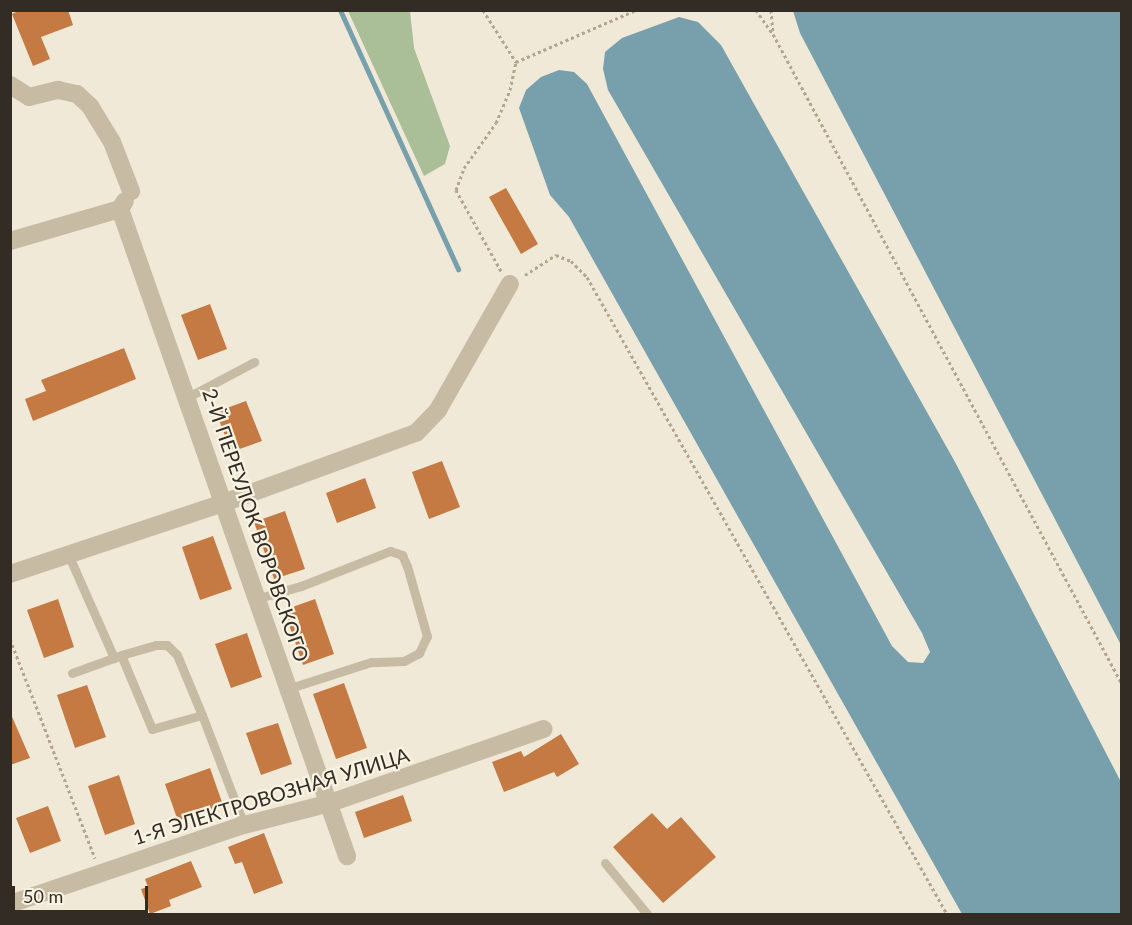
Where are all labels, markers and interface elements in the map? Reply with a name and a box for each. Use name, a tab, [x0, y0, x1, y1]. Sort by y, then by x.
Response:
street label: 2-Й ПЕРЕУЛОК ВОРОВСКОГО	[198, 385, 314, 665]
street label: 1-Я ЭЛЕКТРОВОЗНАЯ УЛИЦА	[130, 743, 412, 849]
scale bar	[15, 874, 152, 912]
text: 50 m	[23, 885, 63, 907]

